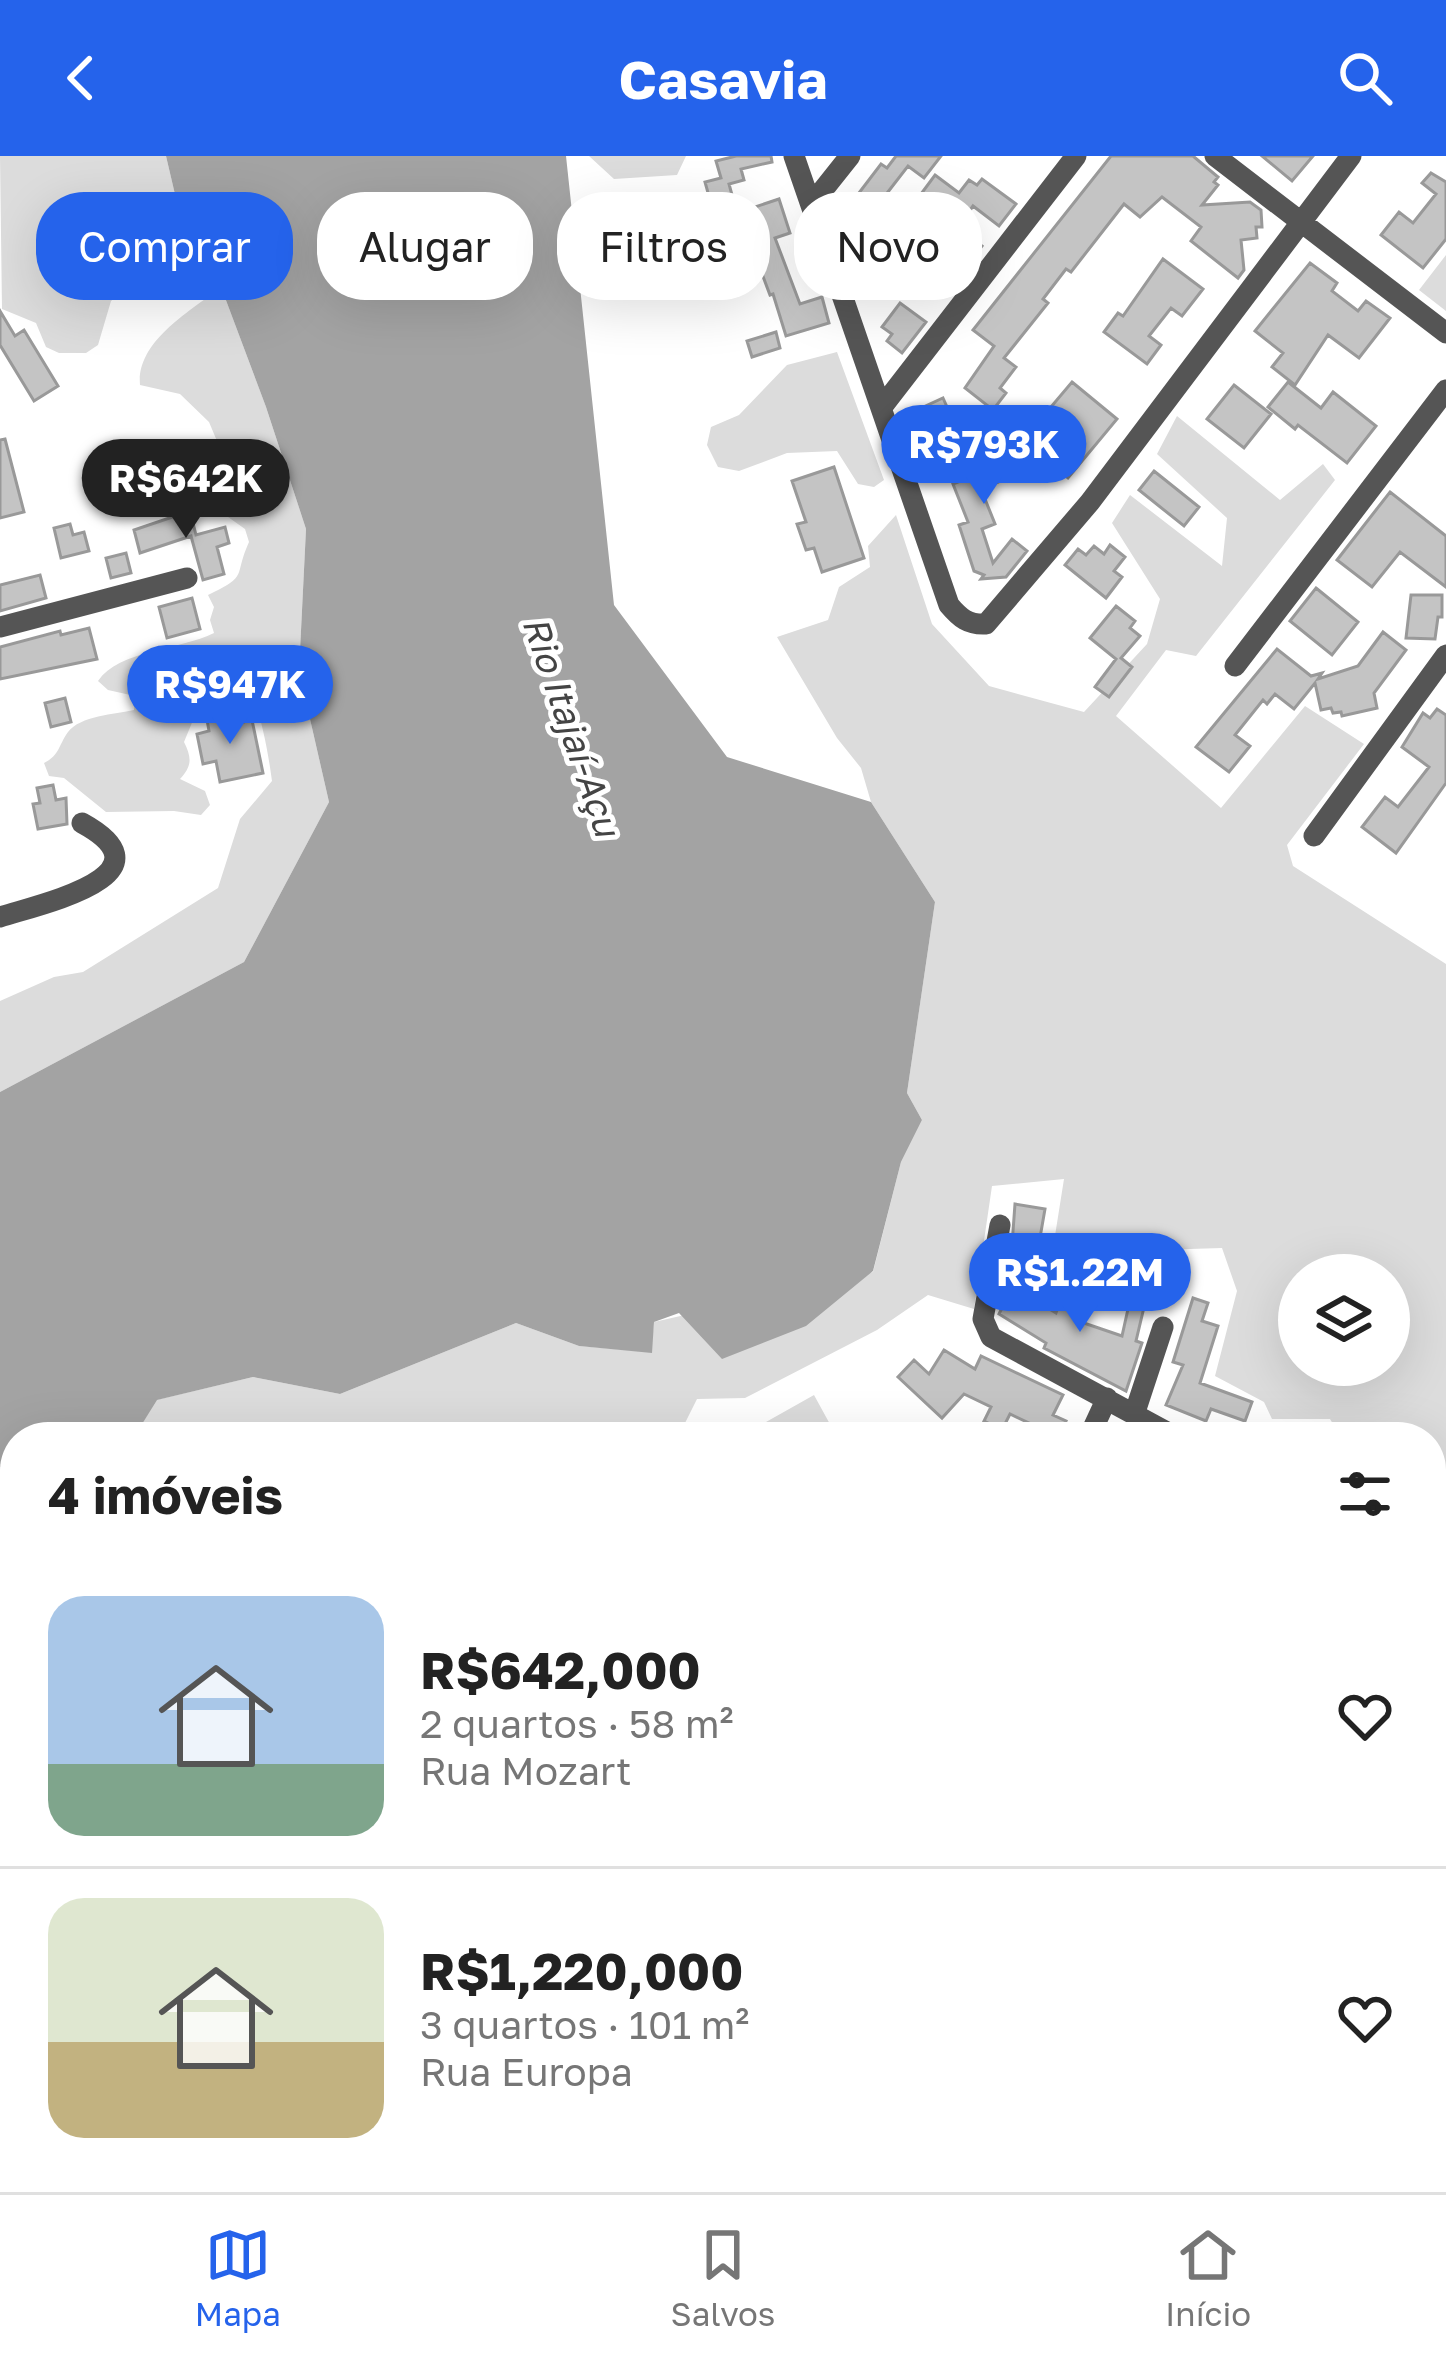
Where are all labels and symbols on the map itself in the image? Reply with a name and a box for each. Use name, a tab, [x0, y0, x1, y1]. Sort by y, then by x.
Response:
pin: R$793K	[886, 405, 1082, 507]
pin: R$642K	[88, 439, 284, 541]
water label: Rio Itajaí-Açu	[514, 611, 630, 843]
pin: R$947K	[132, 645, 328, 747]
pin: R$1.22M	[969, 1233, 1191, 1335]

